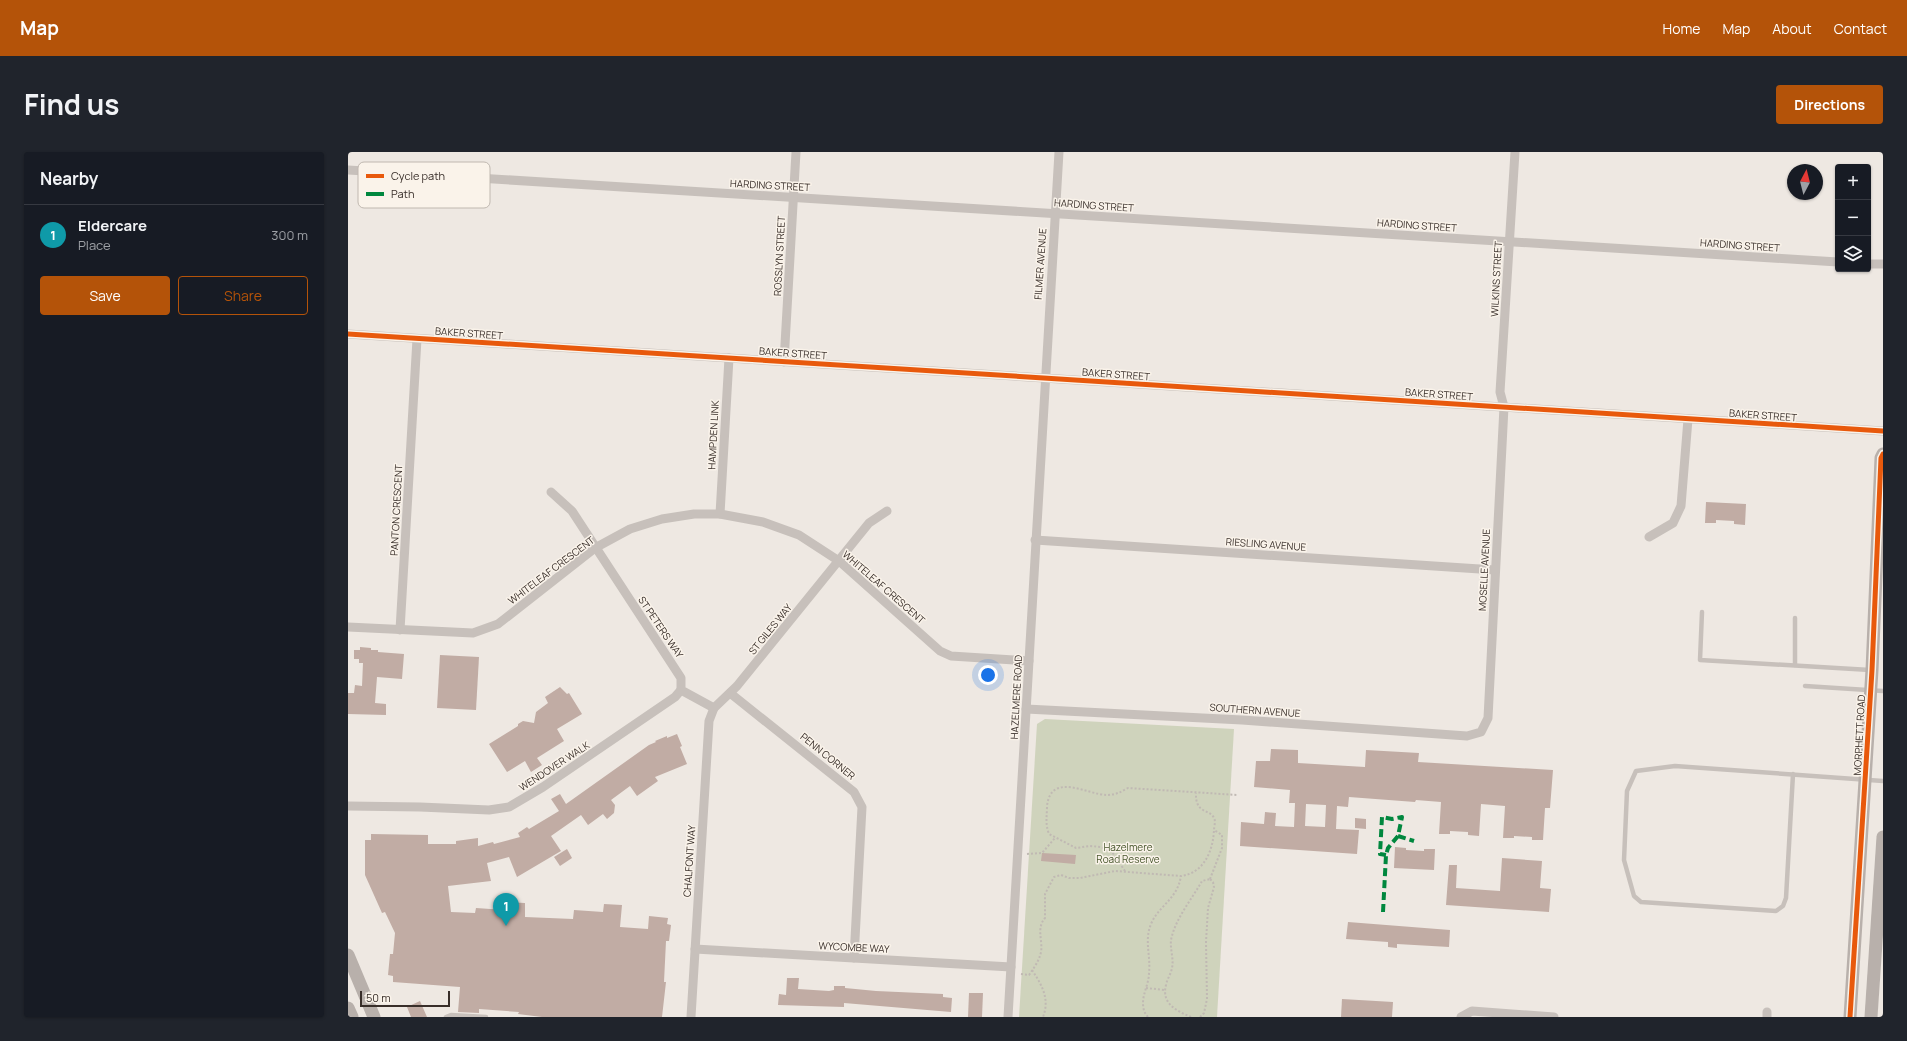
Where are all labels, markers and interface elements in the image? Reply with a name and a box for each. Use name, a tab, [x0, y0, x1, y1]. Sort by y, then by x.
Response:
text: Map	[20, 15, 59, 41]
text: Home	[1663, 19, 1700, 38]
text: Map	[1722, 19, 1750, 38]
text: About	[1772, 19, 1812, 38]
text: Contact	[1834, 19, 1887, 38]
text: Find us	[24, 85, 119, 123]
button: Directions	[1776, 85, 1883, 124]
legend	[358, 162, 490, 208]
north arrow	[1787, 164, 1823, 200]
map controls	[1835, 164, 1871, 272]
button: +	[1835, 164, 1871, 200]
text: Nearby	[40, 167, 98, 190]
text: Cycle path	[391, 168, 445, 183]
street label: HARDING STREET	[730, 176, 810, 194]
text: Path	[391, 186, 414, 201]
street label: HARDING STREET	[1053, 195, 1135, 215]
button: −	[1835, 200, 1871, 236]
text: Eldercare	[78, 215, 147, 236]
street label: ROSSLYN STREET	[770, 215, 788, 296]
street label: HARDING STREET	[1376, 215, 1458, 235]
text: 1	[50, 226, 56, 244]
text: 300 m	[271, 226, 308, 244]
street label: FILMER AVENUE	[1031, 227, 1050, 300]
street label: HARDING STREET	[1699, 235, 1781, 255]
text: Place	[78, 236, 111, 254]
button: layers	[1835, 236, 1871, 272]
street label: WILKINS STREET	[1487, 241, 1505, 317]
button: Save	[40, 276, 170, 315]
button: Share	[178, 276, 308, 315]
street label: BAKER STREET	[434, 324, 504, 342]
street label: BAKER STREET	[758, 344, 828, 362]
street label: BAKER STREET	[1081, 365, 1151, 383]
street label: BAKER STREET	[1404, 385, 1474, 403]
street label: HAMPDEN LINK	[704, 400, 722, 470]
street label: BAKER STREET	[1728, 406, 1798, 424]
street label: PANTON CRESCENT	[387, 464, 405, 556]
street label: MOSELLE AVENUE	[1475, 528, 1493, 611]
street label: WHITELEAF CRESCENT	[505, 533, 597, 607]
street label: RIESLING AVENUE	[1225, 534, 1307, 554]
street label: WHITELEAF CRESCENT	[840, 547, 928, 627]
street label: ST PETERS WAY	[635, 593, 687, 661]
street label: ST GILES WAY	[745, 600, 795, 657]
street label: HAZELMERE ROAD	[1007, 654, 1025, 740]
your location	[978, 665, 998, 685]
street label: MORPHETT ROAD	[1850, 694, 1868, 776]
street label: SOUTHERN AVENUE	[1209, 700, 1301, 720]
street label: PENN CORNER	[798, 729, 858, 783]
street label: WENDOVER WALK	[516, 738, 592, 794]
street label: CHALFONT WAY	[679, 824, 699, 897]
park label: Hazelmere Road Reserve	[1096, 840, 1160, 866]
pin: 1	[493, 893, 519, 926]
street label: WYCOMBE WAY	[818, 938, 890, 956]
scale bar	[360, 989, 450, 1008]
text: 50 m	[366, 990, 391, 1005]

